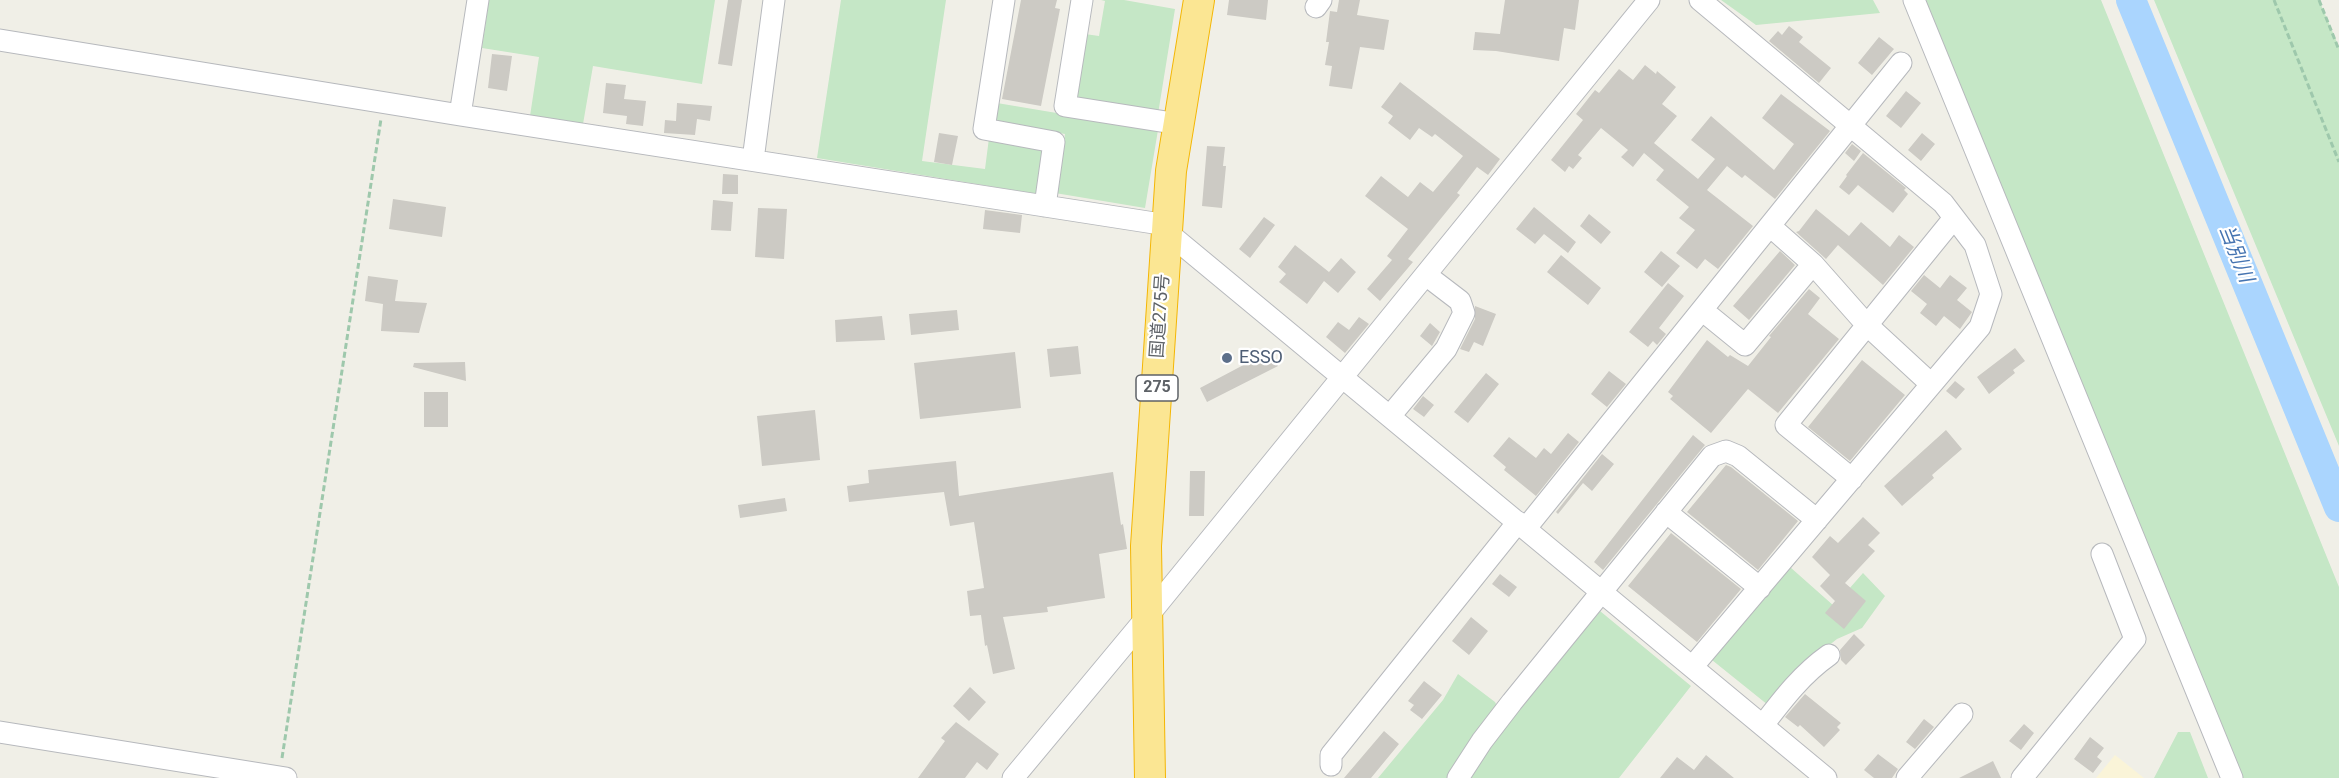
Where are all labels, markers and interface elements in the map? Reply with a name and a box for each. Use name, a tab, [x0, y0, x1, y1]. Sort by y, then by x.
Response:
water label: 当別川	[2213, 222, 2257, 286]
street label: 国道275号	[1147, 273, 1175, 359]
place label: ESSO	[1239, 347, 1283, 369]
marker: ESSO	[1220, 351, 1234, 365]
road number: 275	[1136, 375, 1178, 401]

